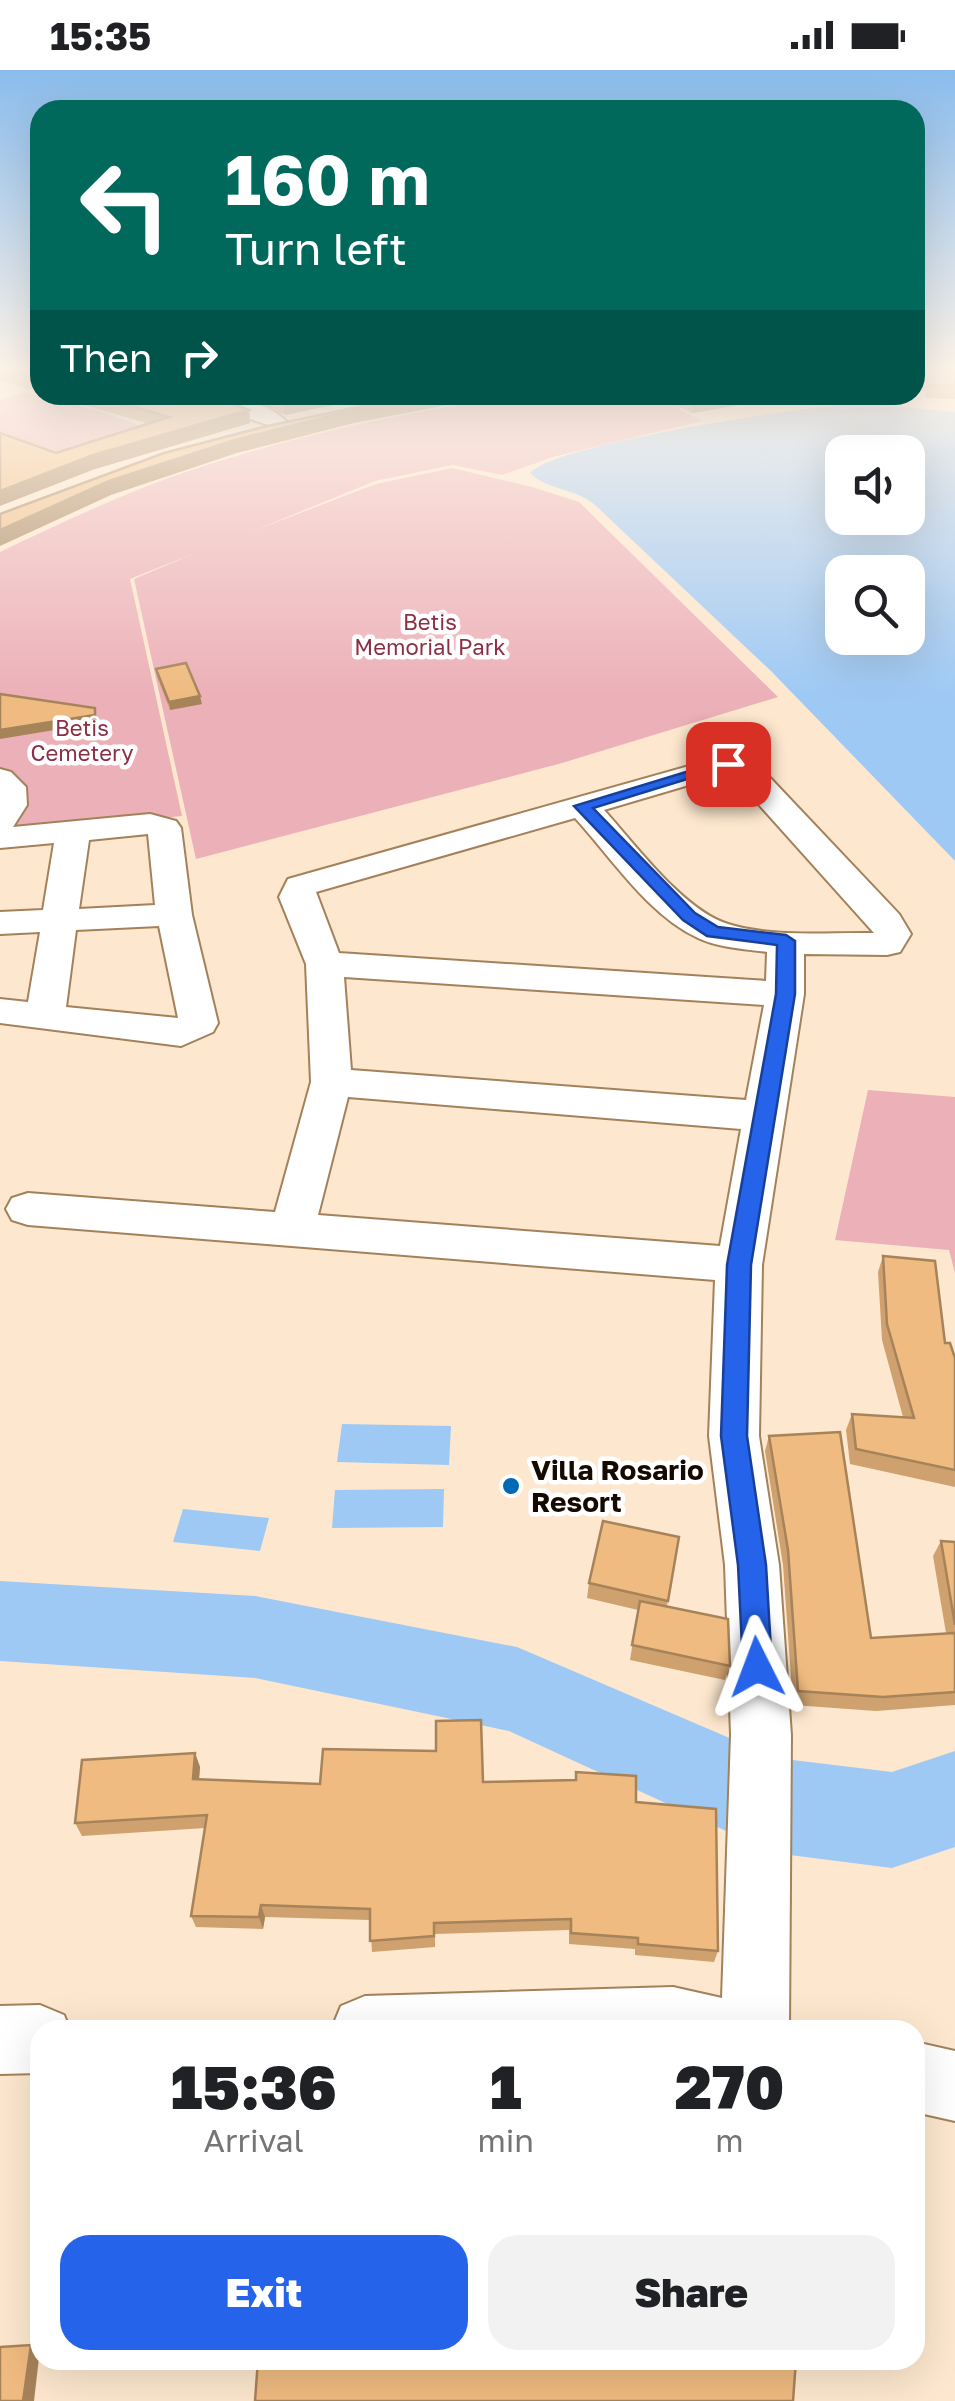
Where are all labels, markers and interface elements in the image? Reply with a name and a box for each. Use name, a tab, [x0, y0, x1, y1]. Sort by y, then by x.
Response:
text: 15:35	[50, 13, 151, 58]
text: 160 m	[225, 136, 430, 220]
icon: left	[60, 140, 190, 270]
text: Turn left	[225, 221, 407, 275]
icon: right	[172, 330, 227, 385]
text: Then	[60, 335, 152, 380]
map controls	[825, 435, 925, 655]
button: sound	[825, 435, 925, 535]
button: search	[825, 555, 925, 655]
park label: Betis Memorial Park	[354, 608, 506, 660]
park label: Betis Cemetery	[30, 714, 134, 766]
pin	[686, 722, 771, 807]
icon: arrive	[701, 737, 756, 792]
place label: Villa Rosario Resort	[531, 1453, 704, 1518]
marker: Villa Rosario Resort	[500, 1475, 522, 1497]
position arrow	[705, 1615, 809, 1719]
text: 15:36	[171, 2050, 337, 2122]
text: 1	[490, 2050, 522, 2122]
text: 270	[675, 2050, 784, 2122]
text: Arrival	[204, 2121, 304, 2159]
text: min	[477, 2121, 534, 2159]
text: m	[715, 2121, 744, 2159]
button: Exit	[60, 2235, 468, 2350]
button: Share	[488, 2235, 895, 2350]

